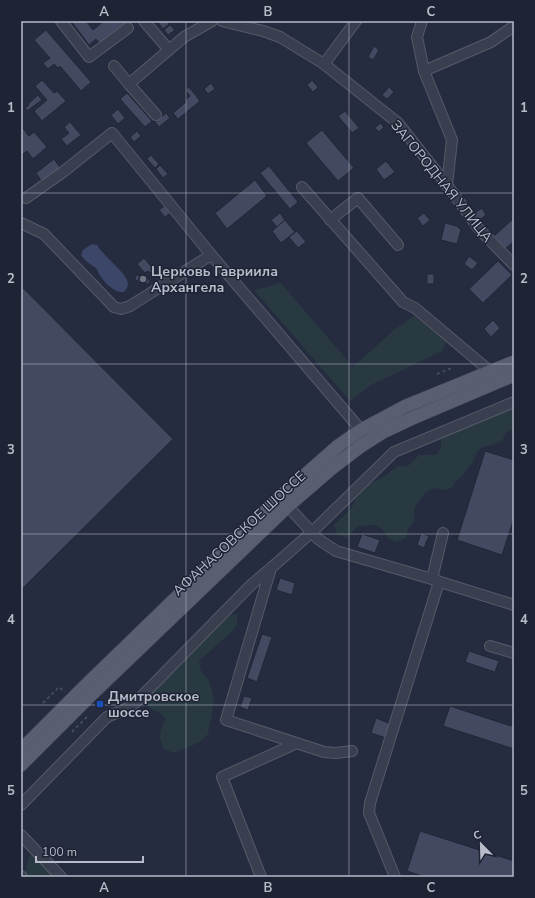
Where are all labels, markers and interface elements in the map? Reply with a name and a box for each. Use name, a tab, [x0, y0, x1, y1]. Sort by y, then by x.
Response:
text: A	[99, 3, 109, 21]
text: B	[264, 3, 273, 21]
text: C	[427, 3, 436, 21]
text: 1	[7, 99, 15, 117]
text: 1	[520, 99, 528, 117]
street label: ЗАГОРОДНАЯ УЛИЦА	[386, 116, 497, 246]
place label: Церковь Гавриила Архангела	[151, 262, 278, 297]
text: 2	[7, 270, 15, 288]
text: 2	[520, 270, 528, 288]
marker: Церковь Гавриила Архангела	[138, 274, 148, 284]
text: 3	[7, 441, 15, 459]
text: 3	[520, 441, 528, 459]
street label: АФАНАСОВСКОЕ ШОССЕ	[169, 467, 310, 600]
text: 4	[7, 611, 15, 629]
text: 4	[520, 611, 528, 629]
place label: Дмитровское шоссе	[108, 687, 200, 722]
marker: Дмитровское шоссе	[95, 699, 105, 709]
text: 5	[7, 782, 15, 800]
text: 5	[520, 782, 528, 800]
north arrow	[461, 824, 501, 864]
text: С	[471, 827, 484, 844]
scale bar	[36, 838, 143, 864]
text: 100 m	[42, 844, 77, 860]
text: A	[99, 879, 109, 897]
text: B	[264, 879, 273, 897]
text: C	[427, 879, 436, 897]

